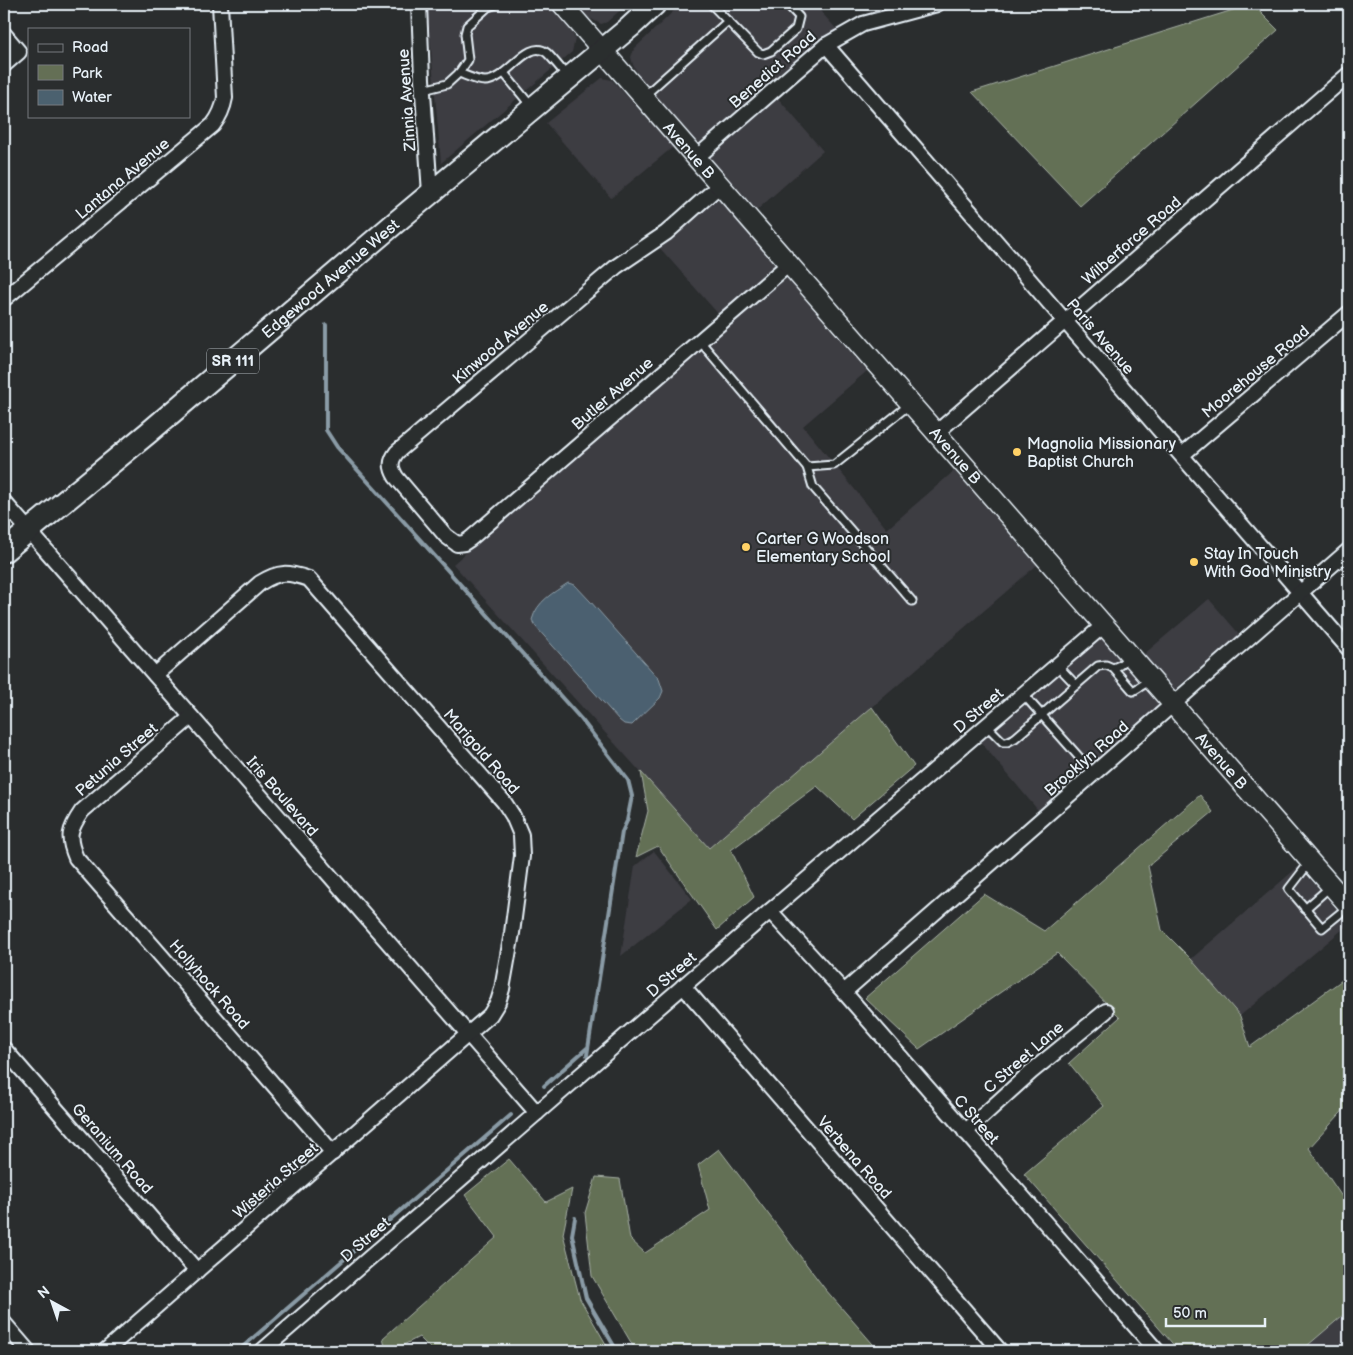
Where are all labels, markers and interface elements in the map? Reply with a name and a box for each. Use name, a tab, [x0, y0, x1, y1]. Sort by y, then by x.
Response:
street label: Benedict Road	[726, 27, 820, 113]
legend	[28, 28, 190, 118]
text: Road	[72, 38, 108, 57]
street label: Zinnia Avenue	[394, 48, 421, 153]
text: Park	[72, 64, 103, 83]
text: Water	[72, 88, 112, 107]
street label: Avenue B	[659, 119, 718, 183]
street label: Lantana Avenue	[72, 134, 174, 224]
street label: Wilberforce Road	[1078, 193, 1185, 289]
street label: Edgewood Avenue West	[258, 216, 404, 343]
street label: Paris Avenue	[1062, 295, 1138, 379]
street label: Kinwood Avenue	[449, 297, 553, 389]
street label: Moorehouse Road	[1199, 322, 1313, 423]
road number: SR 111	[207, 348, 259, 374]
street label: Butler Avenue	[568, 353, 658, 435]
street label: Avenue B	[925, 424, 985, 489]
place label: Magnolia Missionary Baptist Church	[1027, 435, 1177, 472]
marker: Magnolia Missionary Baptist Church	[1011, 446, 1023, 458]
place label: Carter G Woodson Elementary School	[756, 530, 890, 567]
marker: Carter G Woodson Elementary School	[740, 541, 752, 553]
place label: Stay In Touch With God Ministry	[1204, 545, 1332, 582]
marker: Stay In Touch With God Ministry	[1188, 556, 1200, 568]
street label: D Street	[950, 684, 1008, 738]
street label: Marigold Road	[439, 706, 523, 798]
street label: Brooklyn Road	[1041, 717, 1133, 801]
street label: Petunia Street	[72, 719, 162, 801]
street label: Avenue B	[1191, 729, 1251, 794]
street label: Iris Boulevard	[242, 753, 322, 841]
street label: Hollyhock Road	[165, 936, 253, 1034]
street label: D Street	[643, 948, 701, 1002]
street label: C Street Lane	[980, 1018, 1068, 1098]
street label: C Street	[949, 1091, 1003, 1149]
street label: Geranium Road	[67, 1100, 156, 1198]
street label: Verbena Road	[813, 1113, 895, 1203]
street label: Wisteria Street	[230, 1139, 322, 1223]
street label: D Street	[337, 1213, 395, 1267]
north arrow	[28, 1278, 78, 1328]
text: N	[34, 1283, 53, 1302]
scale bar	[1166, 1295, 1264, 1327]
text: 50 m	[1173, 1304, 1207, 1323]

